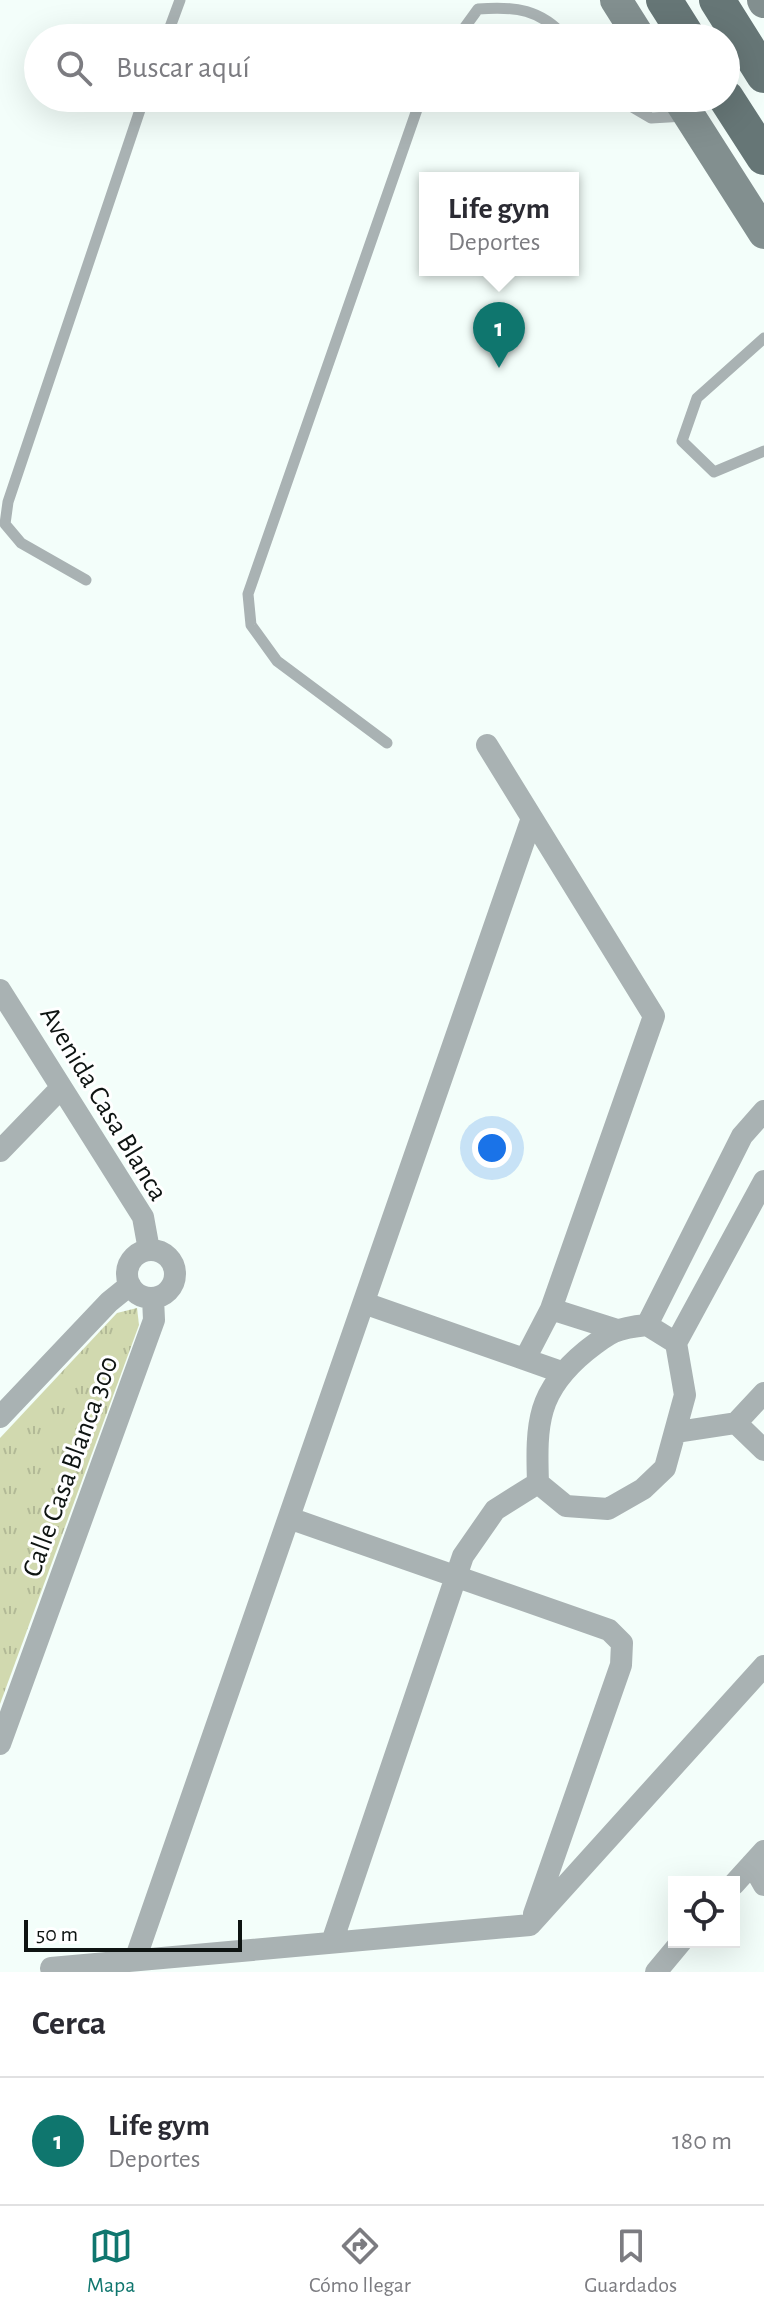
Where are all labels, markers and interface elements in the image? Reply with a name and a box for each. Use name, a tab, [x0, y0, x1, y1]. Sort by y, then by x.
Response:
search box	[24, 24, 740, 112]
icon: search	[52, 46, 96, 90]
text: Buscar aquí	[116, 53, 250, 83]
popup	[419, 172, 579, 276]
text: Life gym	[448, 194, 550, 224]
text: Deportes	[448, 229, 540, 255]
pin: 1	[473, 302, 525, 368]
street label: Avenida Casa Blanca	[34, 1002, 172, 1206]
your location	[472, 1128, 512, 1168]
street label: Calle Casa Blanca 300	[18, 1353, 124, 1581]
map controls	[668, 1876, 740, 1948]
button: locate	[668, 1876, 740, 1948]
scale bar	[24, 1916, 242, 1952]
text: 50 m	[36, 1923, 78, 1945]
text: Cerca	[32, 2007, 106, 2041]
text: Life gym	[108, 2111, 210, 2141]
text: 1	[53, 2128, 63, 2154]
text: 180 m	[672, 2128, 732, 2154]
text: Deportes	[108, 2146, 200, 2172]
tab: Mapa	[87, 2224, 135, 2298]
tab: Cómo llegar	[309, 2224, 411, 2298]
tab: Guardados	[584, 2224, 677, 2298]

